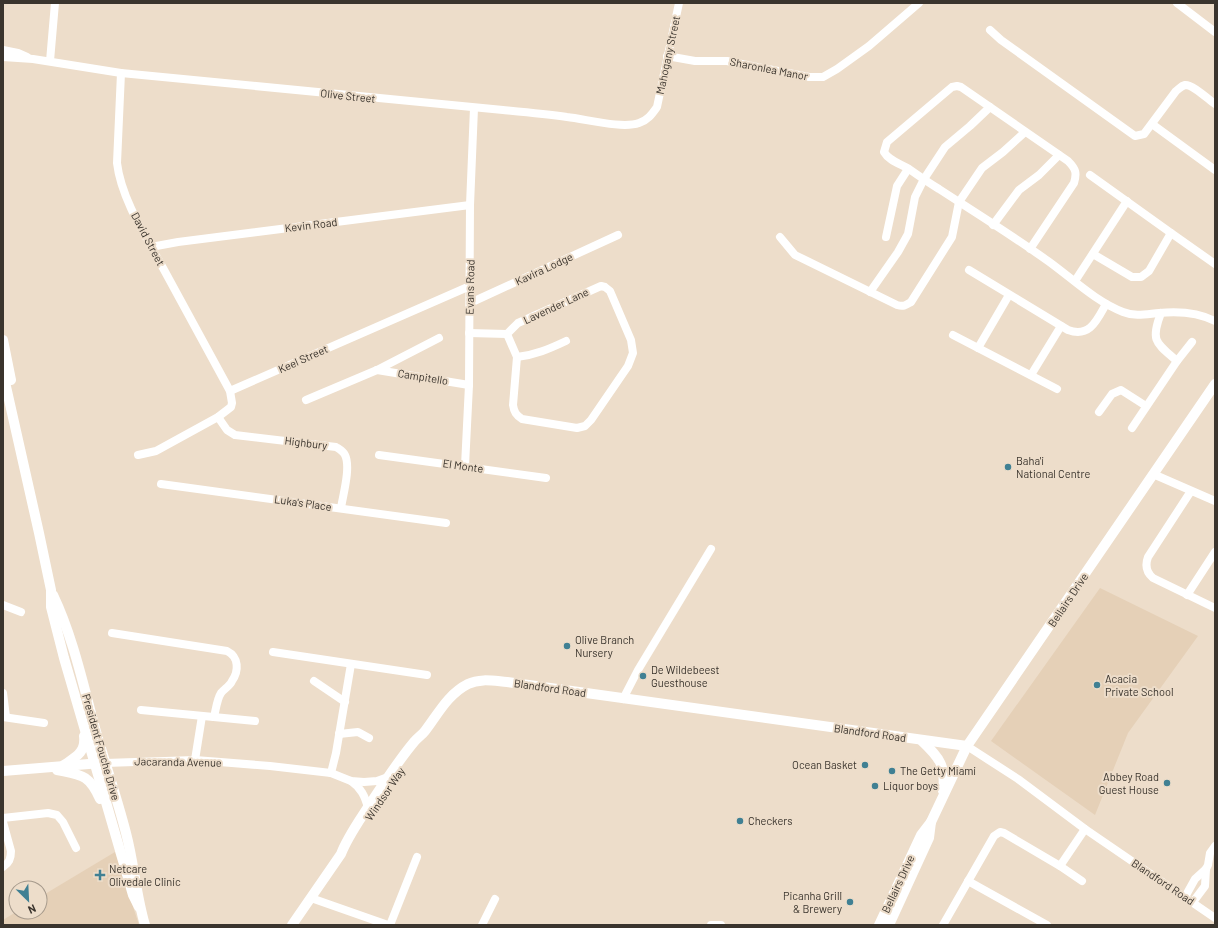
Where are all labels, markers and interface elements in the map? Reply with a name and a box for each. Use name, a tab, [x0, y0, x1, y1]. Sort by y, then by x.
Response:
street label: Mahogany Street	[653, 14, 682, 95]
street label: Sharonlea Manor	[729, 55, 809, 82]
street label: Olive Street	[320, 86, 376, 105]
street label: David Street	[129, 210, 168, 268]
street label: Kevin Road	[284, 215, 338, 234]
street label: Kavira Lodge	[513, 249, 575, 288]
street label: Evans Road	[463, 259, 476, 315]
street label: Lavender Lane	[521, 285, 590, 326]
street label: Keel Street	[276, 342, 330, 375]
street label: Campitello	[397, 366, 449, 387]
street label: Highbury	[284, 433, 328, 452]
place label: Baha'i National Centre	[1016, 454, 1091, 480]
street label: El Monte	[442, 456, 484, 475]
marker: Baha'i National Centre	[1003, 462, 1013, 472]
street label: Luka's Place	[274, 492, 333, 513]
street label: Bellairs Drive	[1045, 570, 1090, 629]
place label: Olive Branch Nursery	[575, 633, 634, 659]
marker: Olive Branch Nursery	[562, 641, 572, 651]
place label: De Wildebeest Guesthouse	[651, 663, 720, 689]
marker: De Wildebeest Guesthouse	[638, 671, 648, 681]
place label: Acacia Private School	[1105, 672, 1173, 698]
street label: Blandford Road	[513, 676, 587, 699]
marker: Acacia Private School	[1092, 680, 1102, 690]
street label: President Fouche Drive	[80, 692, 123, 802]
street label: Blandford Road	[833, 721, 907, 744]
street label: Jacaranda Avenue	[134, 754, 222, 769]
place label: Ocean Basket	[792, 758, 857, 771]
marker: Ocean Basket	[860, 760, 870, 770]
place label: The Getty Miami	[900, 764, 976, 777]
street label: Windsor Way	[362, 765, 407, 823]
marker: The Getty Miami	[887, 766, 897, 776]
place label: Abbey Road Guest House	[1099, 770, 1159, 796]
marker: Abbey Road Guest House	[1162, 778, 1172, 788]
place label: Liquor boys	[883, 779, 938, 792]
marker: Liquor boys	[870, 781, 880, 791]
place label: Checkers	[748, 814, 793, 827]
marker: Checkers	[735, 816, 745, 826]
street label: Bellairs Drive	[879, 853, 917, 915]
street label: Blandford Road	[1129, 856, 1197, 907]
place label: Netcare Olivedale Clinic	[109, 862, 181, 888]
marker: Netcare Olivedale Clinic	[94, 869, 106, 881]
north arrow	[8, 880, 48, 920]
place label: Picanha Grill & Brewery	[783, 889, 842, 915]
marker: Picanha Grill & Brewery	[845, 897, 855, 907]
text: N	[26, 902, 38, 917]

